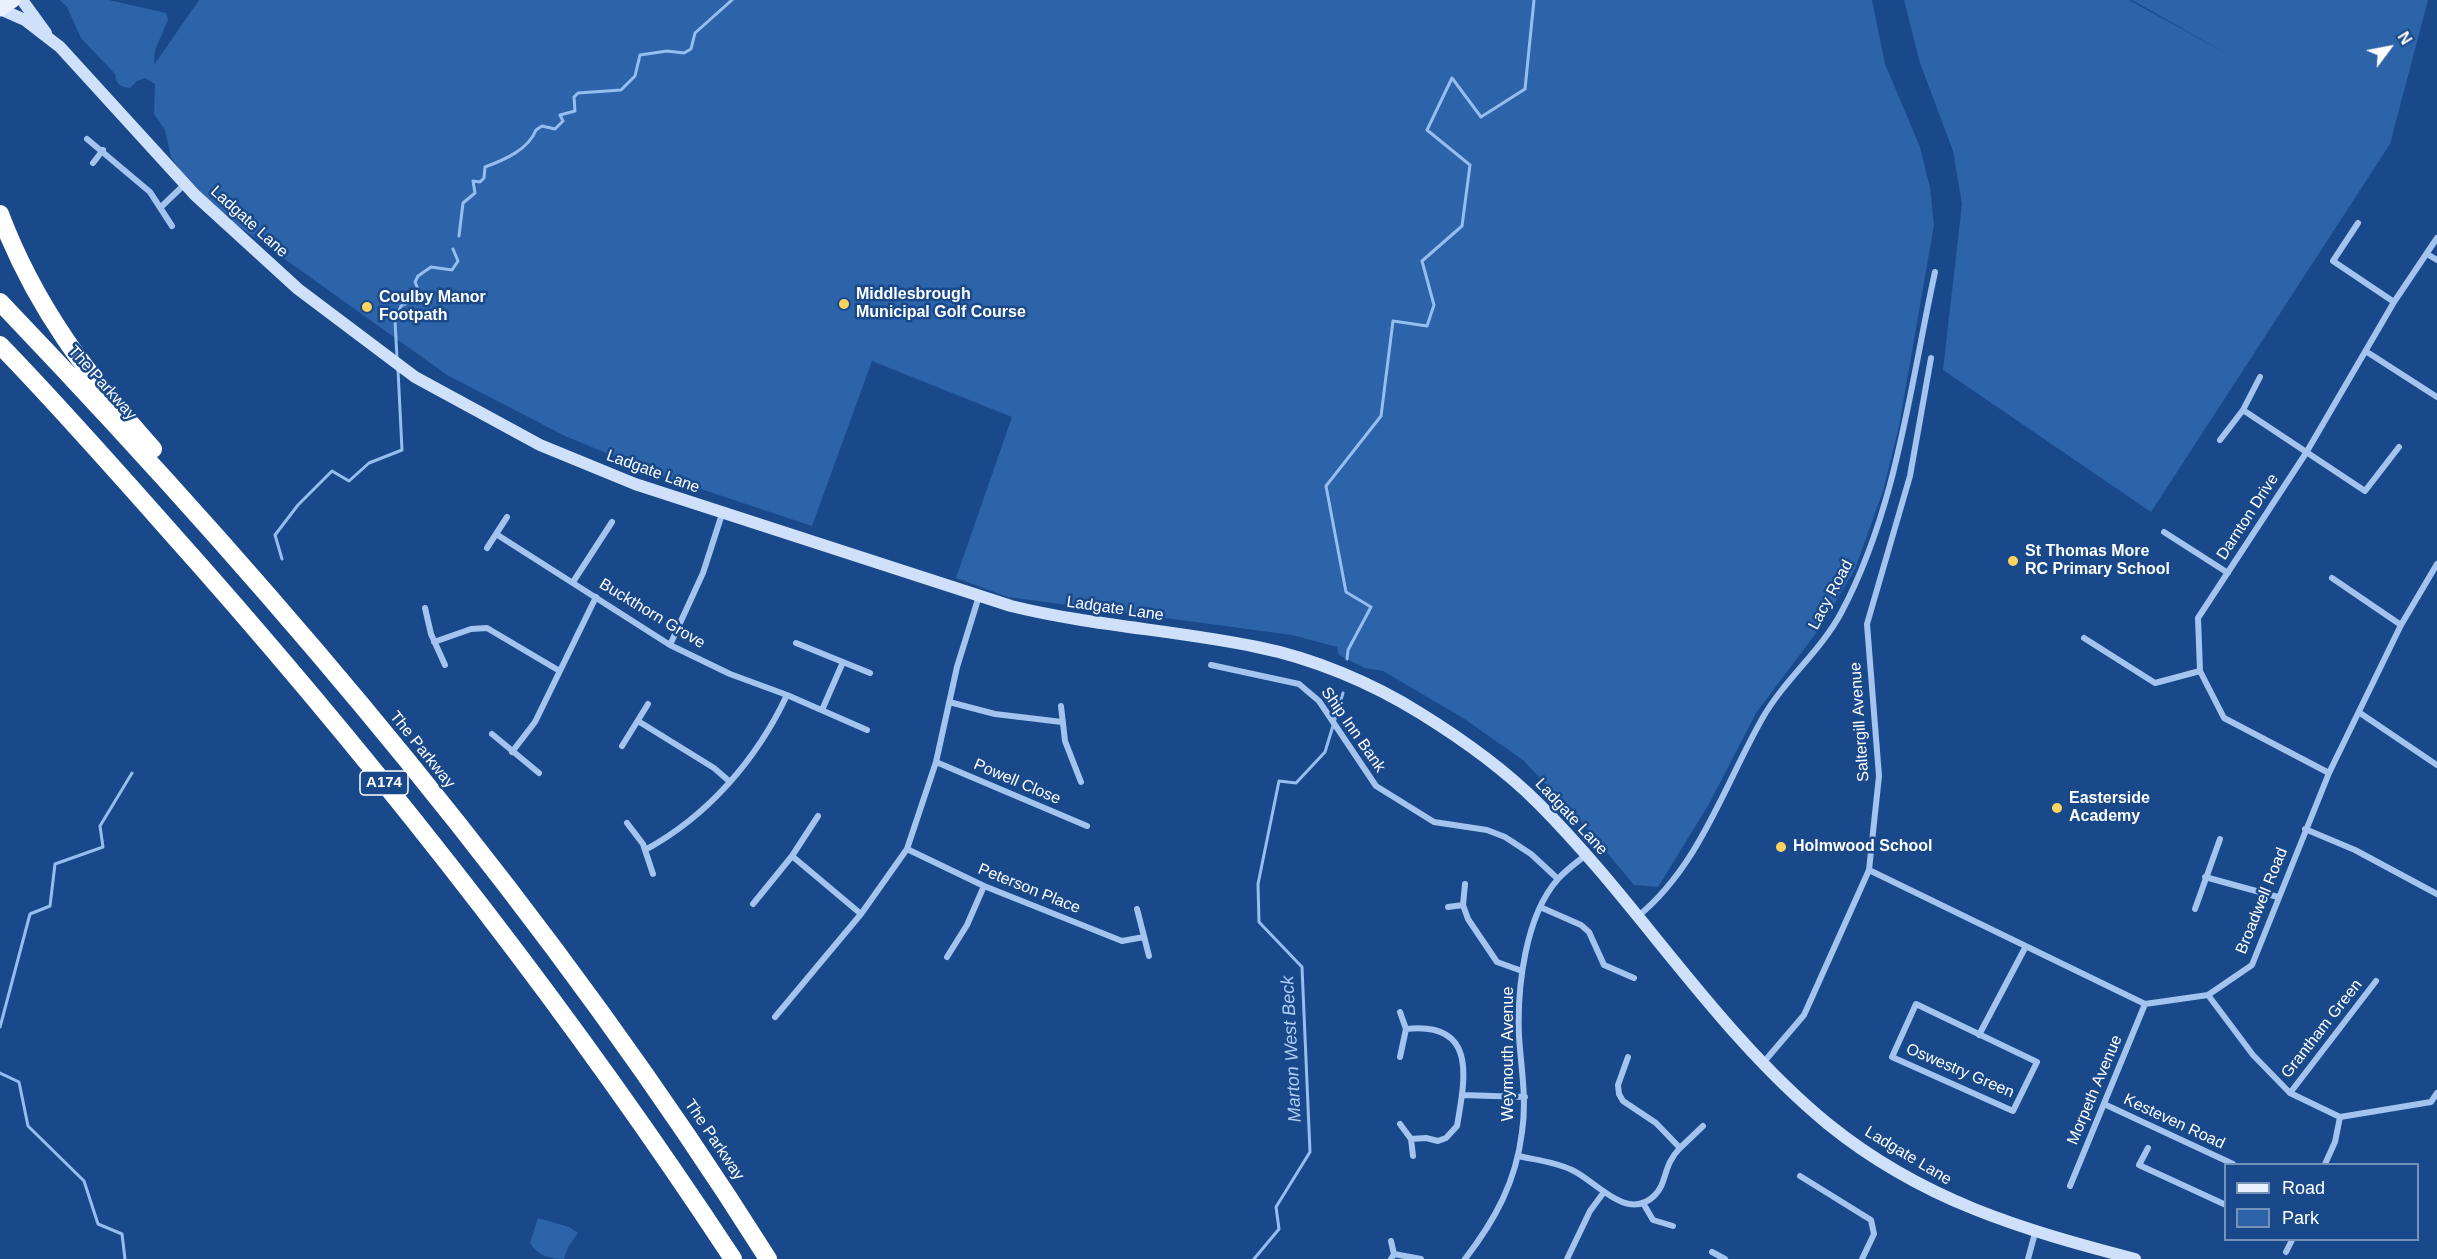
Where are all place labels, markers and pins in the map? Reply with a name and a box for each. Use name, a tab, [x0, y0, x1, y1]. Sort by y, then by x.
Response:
place label: Middlesbrough Municipal Golf Course	[856, 285, 1026, 323]
place label: Coulby Manor Footpath	[379, 288, 486, 326]
marker: Middlesbrough Municipal Golf Course	[837, 297, 851, 311]
marker: Coulby Manor Footpath	[360, 300, 374, 314]
place label: St Thomas More RC Primary School	[2025, 542, 2170, 580]
marker: St Thomas More RC Primary School	[2006, 554, 2020, 568]
place label: Easterside Academy	[2069, 789, 2150, 827]
marker: Easterside Academy	[2050, 801, 2064, 815]
place label: Holmwood School	[1793, 837, 1933, 857]
marker: Holmwood School	[1774, 840, 1788, 854]

